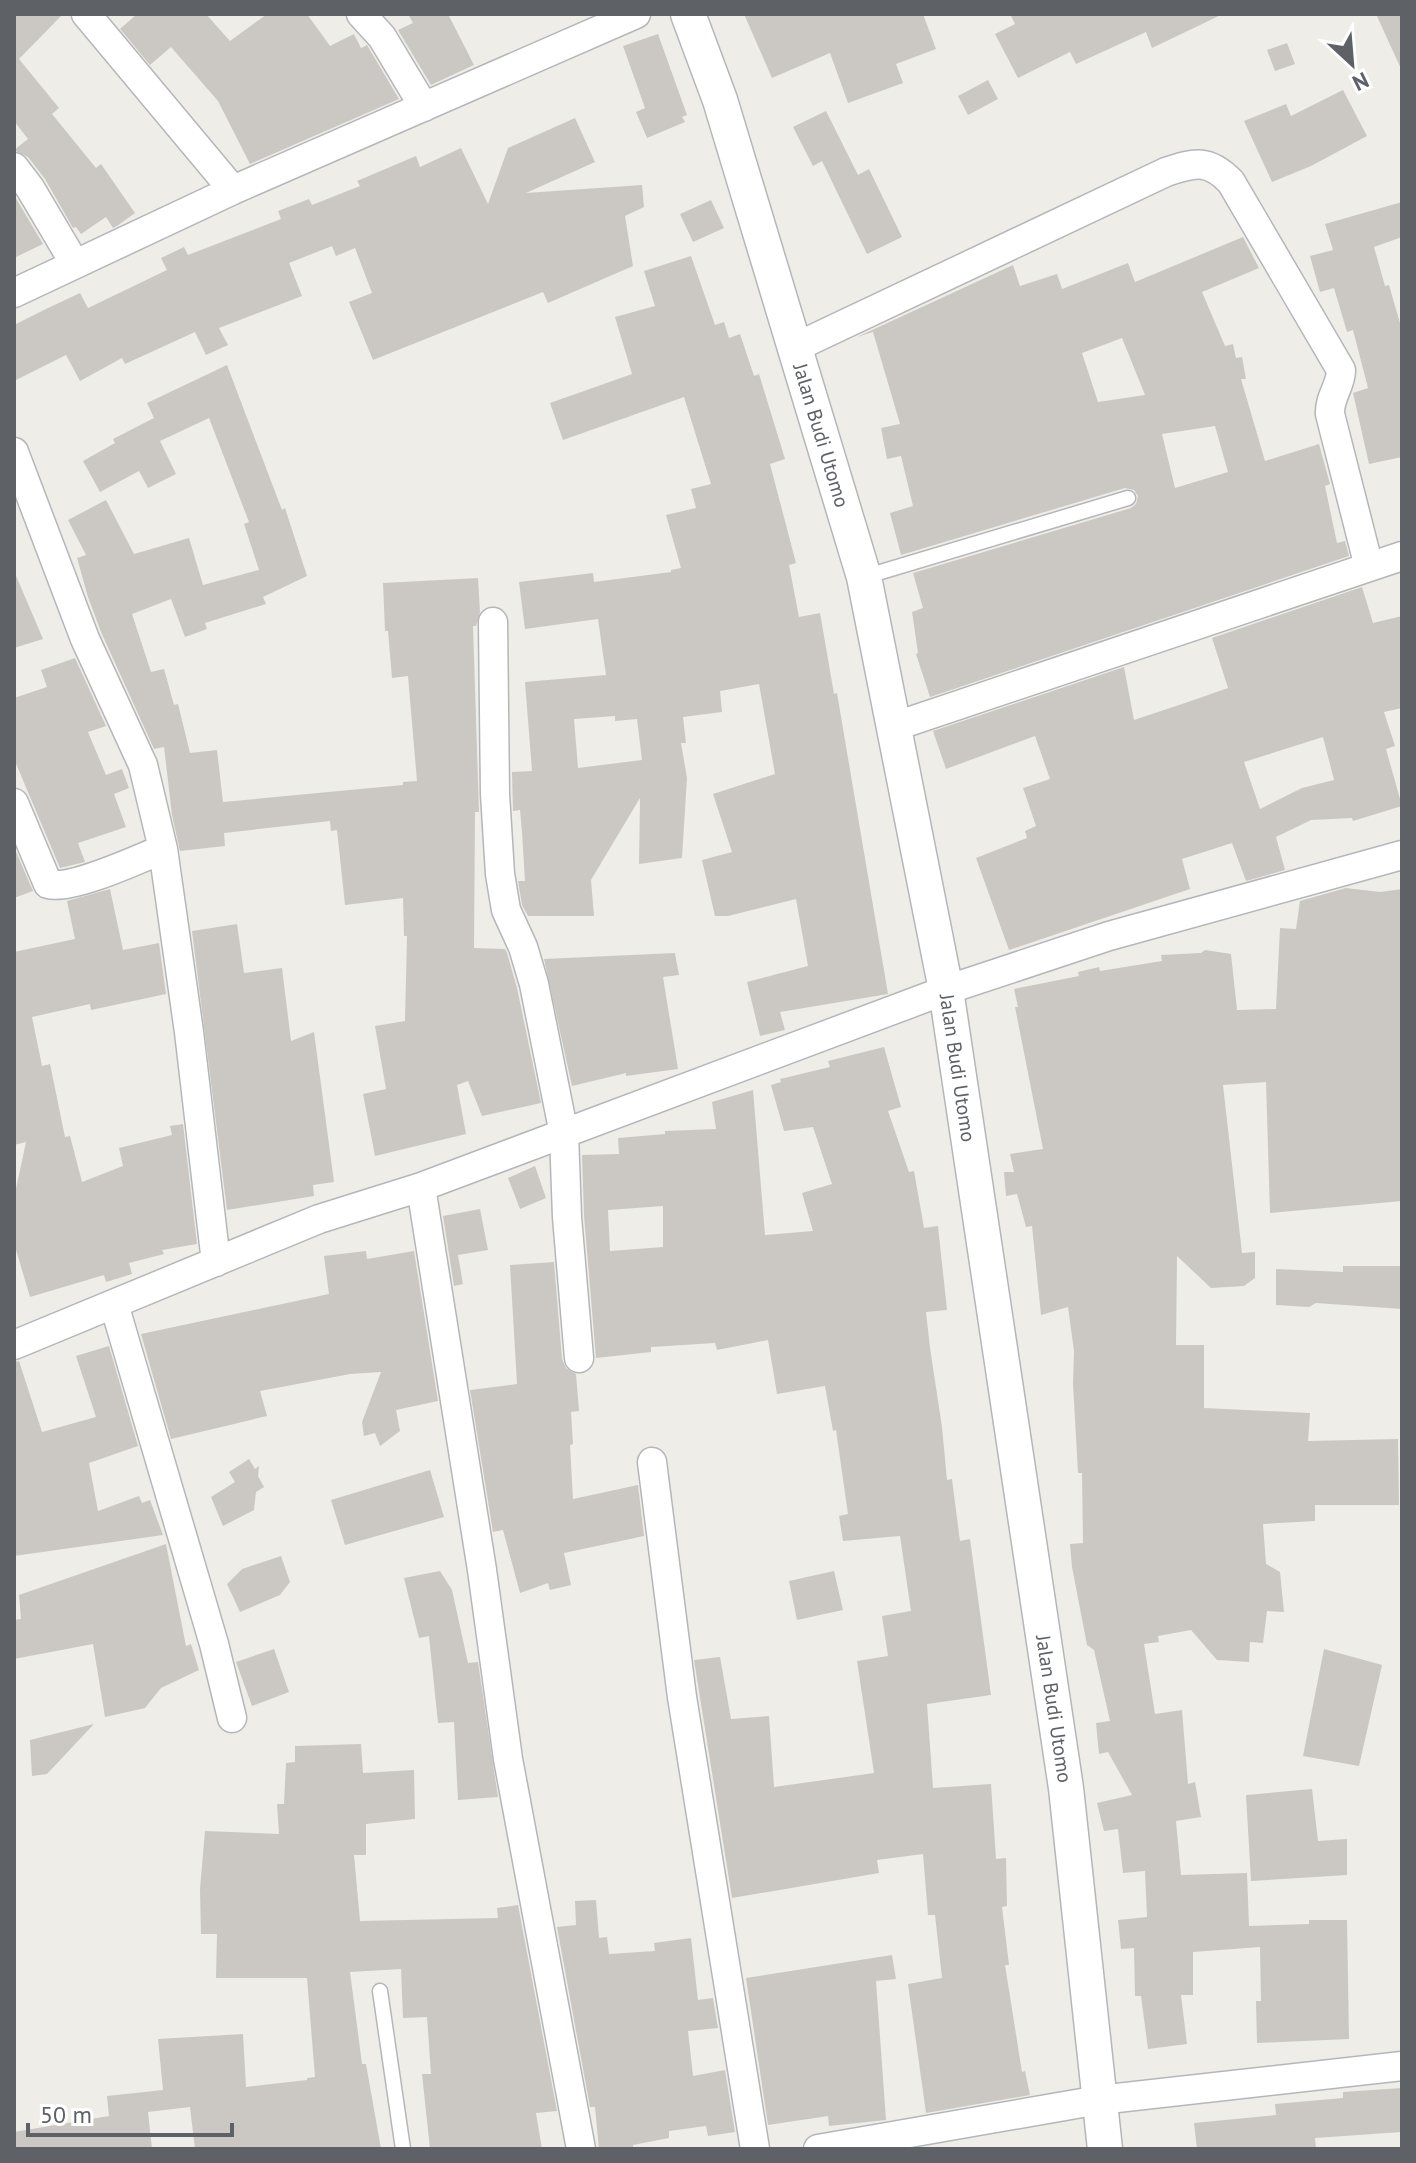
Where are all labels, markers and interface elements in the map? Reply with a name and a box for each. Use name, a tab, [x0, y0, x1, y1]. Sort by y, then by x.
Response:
north arrow	[1312, 24, 1392, 104]
text: N	[1348, 66, 1373, 98]
street label: Jalan Budi Utomo	[787, 359, 855, 510]
street label: Jalan Budi Utomo	[934, 991, 982, 1144]
street label: Jalan Budi Utomo	[1030, 1632, 1078, 1784]
scale bar	[28, 2087, 232, 2137]
text: 50 m	[40, 2099, 92, 2130]

